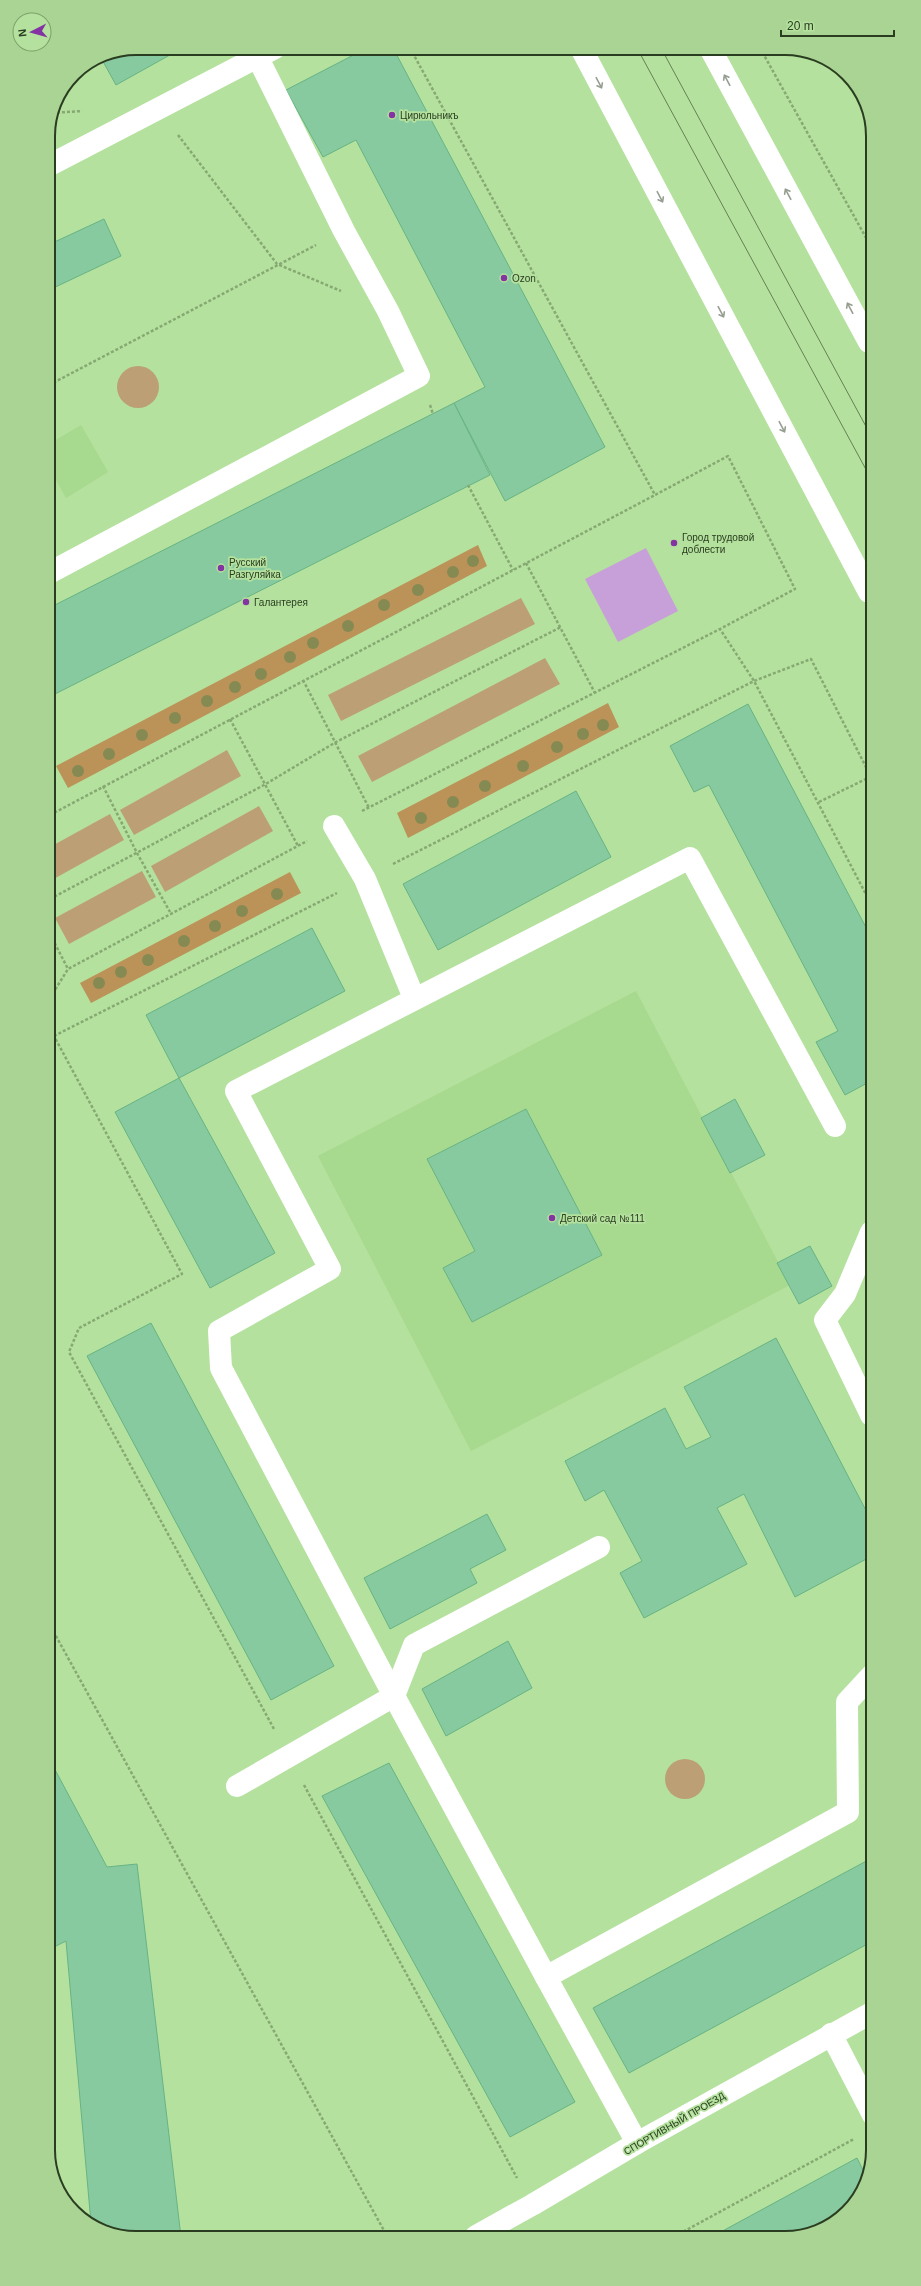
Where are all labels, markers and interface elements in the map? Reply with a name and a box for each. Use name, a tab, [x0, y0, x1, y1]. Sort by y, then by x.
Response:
north arrow	[12, 12, 52, 52]
scale bar	[781, 12, 894, 38]
text: 20 m	[787, 19, 814, 33]
text: N	[16, 28, 28, 38]
one-way arrow	[722, 74, 730, 86]
one-way arrow	[596, 76, 604, 88]
marker: Цирюльникъ	[387, 110, 397, 120]
place label: Цирюльникъ	[400, 110, 459, 121]
one-way arrow	[784, 188, 792, 200]
one-way arrow	[657, 191, 665, 203]
marker: Ozon	[499, 273, 509, 283]
place label: Ozon	[512, 273, 536, 284]
one-way arrow	[846, 302, 854, 314]
one-way arrow	[718, 306, 726, 318]
one-way arrow	[779, 421, 786, 433]
place label: Город трудовой доблести	[682, 532, 754, 555]
marker: Город трудовой доблести	[669, 538, 679, 548]
place label: Русский Разгуляйка	[229, 557, 281, 580]
marker: Русский Разгуляйка	[216, 563, 226, 573]
marker: Галантерея	[241, 597, 251, 607]
place label: Галантерея	[254, 597, 308, 608]
marker: Детский сад №111	[547, 1213, 557, 1223]
place label: Детский сад №111	[560, 1213, 645, 1224]
street label: СПОРТИВНЫЙ ПРОЕЗД	[621, 2089, 727, 2157]

